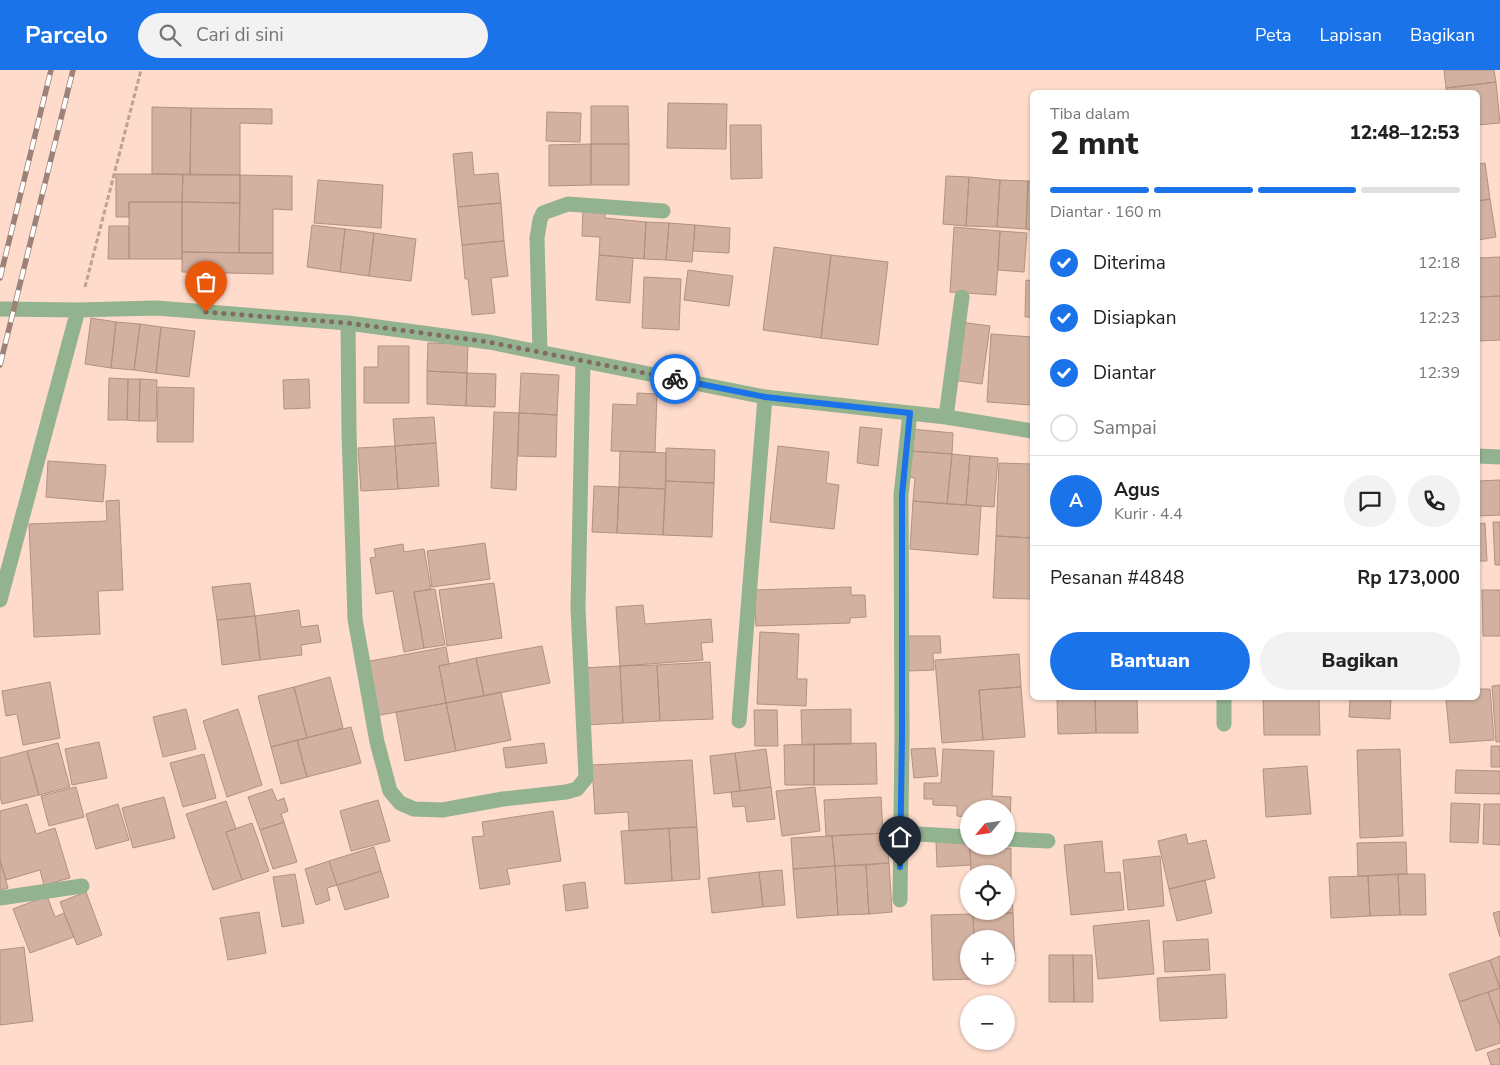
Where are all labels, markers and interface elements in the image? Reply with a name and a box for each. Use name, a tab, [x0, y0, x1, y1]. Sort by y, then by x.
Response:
search box	[138, 13, 488, 58]
text: Parcelo	[25, 19, 108, 51]
icon: search	[156, 21, 184, 49]
text: Cari di sini	[196, 22, 284, 48]
text: Peta	[1255, 23, 1291, 47]
text: Lapisan	[1319, 23, 1382, 47]
text: Bagikan	[1410, 23, 1475, 47]
text: Tiba dalam	[1050, 103, 1130, 125]
text: 12:48–12:53	[1349, 120, 1460, 146]
text: 2 mnt	[1050, 122, 1139, 165]
text: Diantar · 160 m	[1050, 201, 1161, 223]
icon: check	[1050, 249, 1078, 277]
text: Diterima	[1093, 250, 1166, 276]
text: 12:18	[1418, 252, 1460, 274]
pin	[185, 261, 227, 312]
icon: bag	[192, 268, 220, 296]
icon: check	[1050, 304, 1078, 332]
text: Disiapkan	[1093, 305, 1176, 331]
text: 12:23	[1418, 307, 1460, 329]
courier	[650, 354, 700, 404]
icon: check	[1050, 359, 1078, 387]
text: Diantar	[1093, 360, 1156, 386]
text: 12:39	[1418, 362, 1460, 384]
icon: bike	[661, 365, 689, 393]
text: Sampai	[1093, 415, 1157, 441]
button: chat	[1344, 475, 1396, 527]
button: phone	[1408, 475, 1460, 527]
text: Agus	[1114, 477, 1160, 503]
text: A	[1069, 488, 1083, 514]
text: Kurir · 4.4	[1114, 503, 1183, 525]
text: Pesanan #4848	[1050, 565, 1184, 591]
text: Rp 173,000	[1357, 565, 1460, 591]
button: Bantuan	[1050, 632, 1250, 690]
button: Bagikan	[1260, 632, 1460, 690]
north arrow	[960, 800, 1015, 855]
map controls	[960, 800, 1015, 1050]
pin	[879, 816, 921, 867]
icon: home	[886, 823, 914, 851]
button: locate	[960, 865, 1015, 920]
button: +	[960, 930, 1015, 985]
button: −	[960, 995, 1015, 1050]

